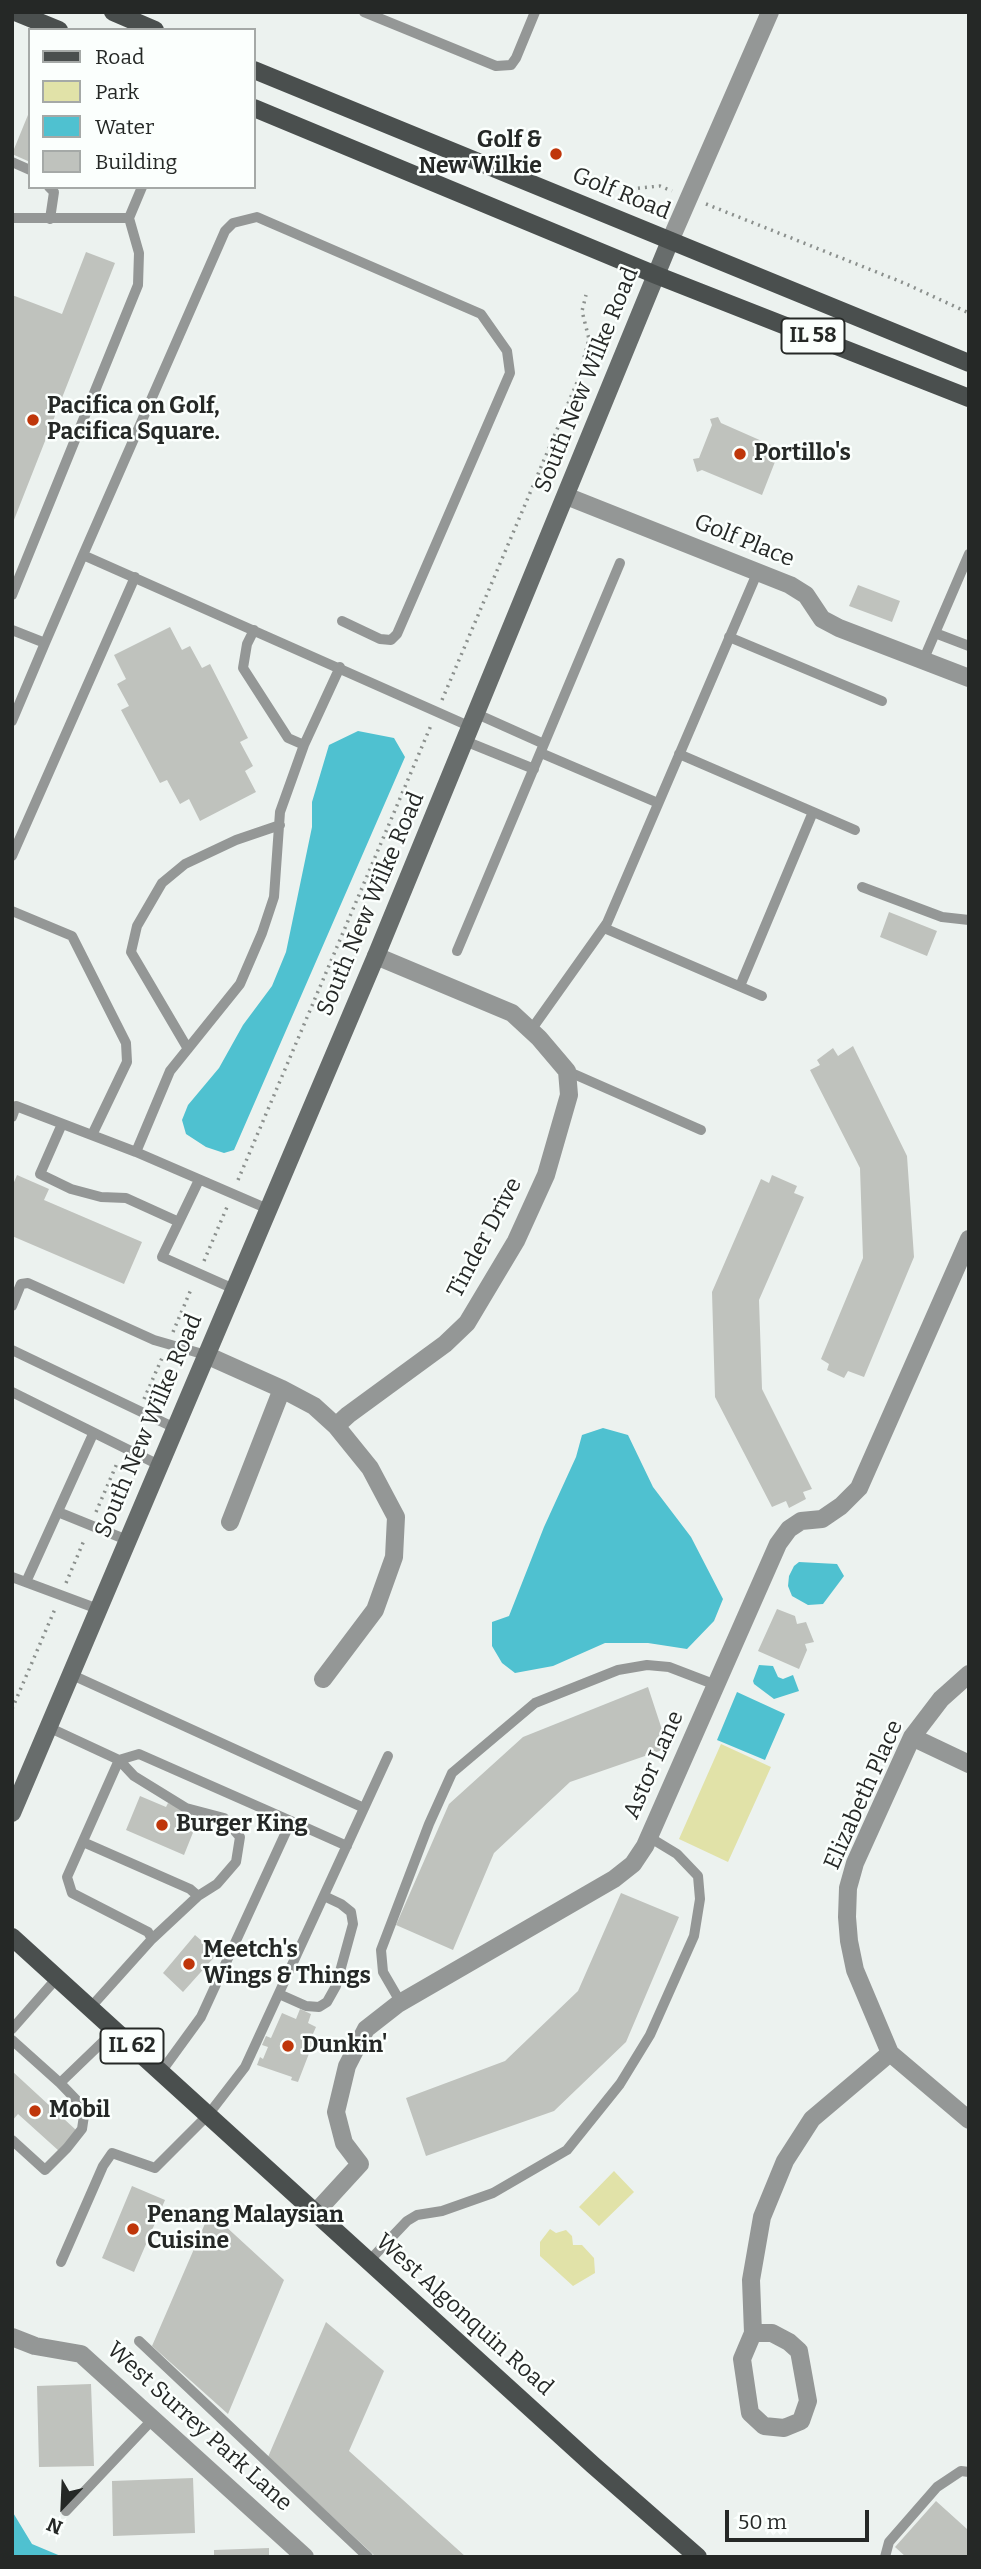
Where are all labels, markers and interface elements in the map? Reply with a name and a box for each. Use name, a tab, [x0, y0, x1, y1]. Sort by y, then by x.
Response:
legend	[28, 28, 256, 189]
text: Road	[95, 44, 144, 70]
text: Park	[95, 79, 139, 105]
text: Water	[95, 114, 154, 140]
place label: Golf & New Wilkie	[418, 127, 542, 181]
marker: Golf & New Wilkie	[548, 146, 564, 162]
text: Building	[95, 149, 177, 175]
street label: Golf Road	[568, 162, 674, 226]
street label: South New Wilke Road	[529, 263, 645, 497]
road number: IL 58	[782, 318, 844, 354]
place label: Pacifica on Golf, Pacifica Square.	[47, 393, 220, 447]
marker: Pacifica on Golf, Pacifica Square.	[25, 412, 41, 428]
place label: Portillo's	[754, 440, 851, 468]
marker: Portillo's	[732, 446, 748, 462]
street label: Golf Place	[690, 508, 798, 574]
street label: South New Wilke Road	[311, 788, 431, 1020]
street label: Tinder Drive	[442, 1173, 528, 1303]
street label: South New Wilke Road	[89, 1310, 209, 1542]
street label: Astor Lane	[618, 1707, 690, 1823]
street label: Elizabeth Place	[819, 1716, 909, 1874]
place label: Burger King	[176, 1811, 308, 1839]
marker: Burger King	[154, 1817, 170, 1833]
place label: Meetch's Wings & Things	[203, 1937, 371, 1991]
marker: Meetch's Wings & Things	[181, 1956, 197, 1972]
road number: IL 62	[100, 2028, 164, 2064]
place label: Dunkin'	[302, 2032, 388, 2060]
marker: Dunkin'	[280, 2038, 296, 2054]
place label: Mobil	[49, 2097, 110, 2125]
marker: Mobil	[27, 2103, 43, 2119]
place label: Penang Malaysian Cuisine	[147, 2202, 344, 2256]
marker: Penang Malaysian Cuisine	[125, 2221, 141, 2237]
street label: West Algonquin Road	[370, 2228, 558, 2402]
street label: West Surrey Park Lane	[101, 2337, 297, 2517]
north arrow	[28, 2471, 98, 2541]
scale bar	[729, 2496, 872, 2540]
text: 50 m	[738, 2509, 787, 2535]
text: N	[43, 2512, 66, 2539]

